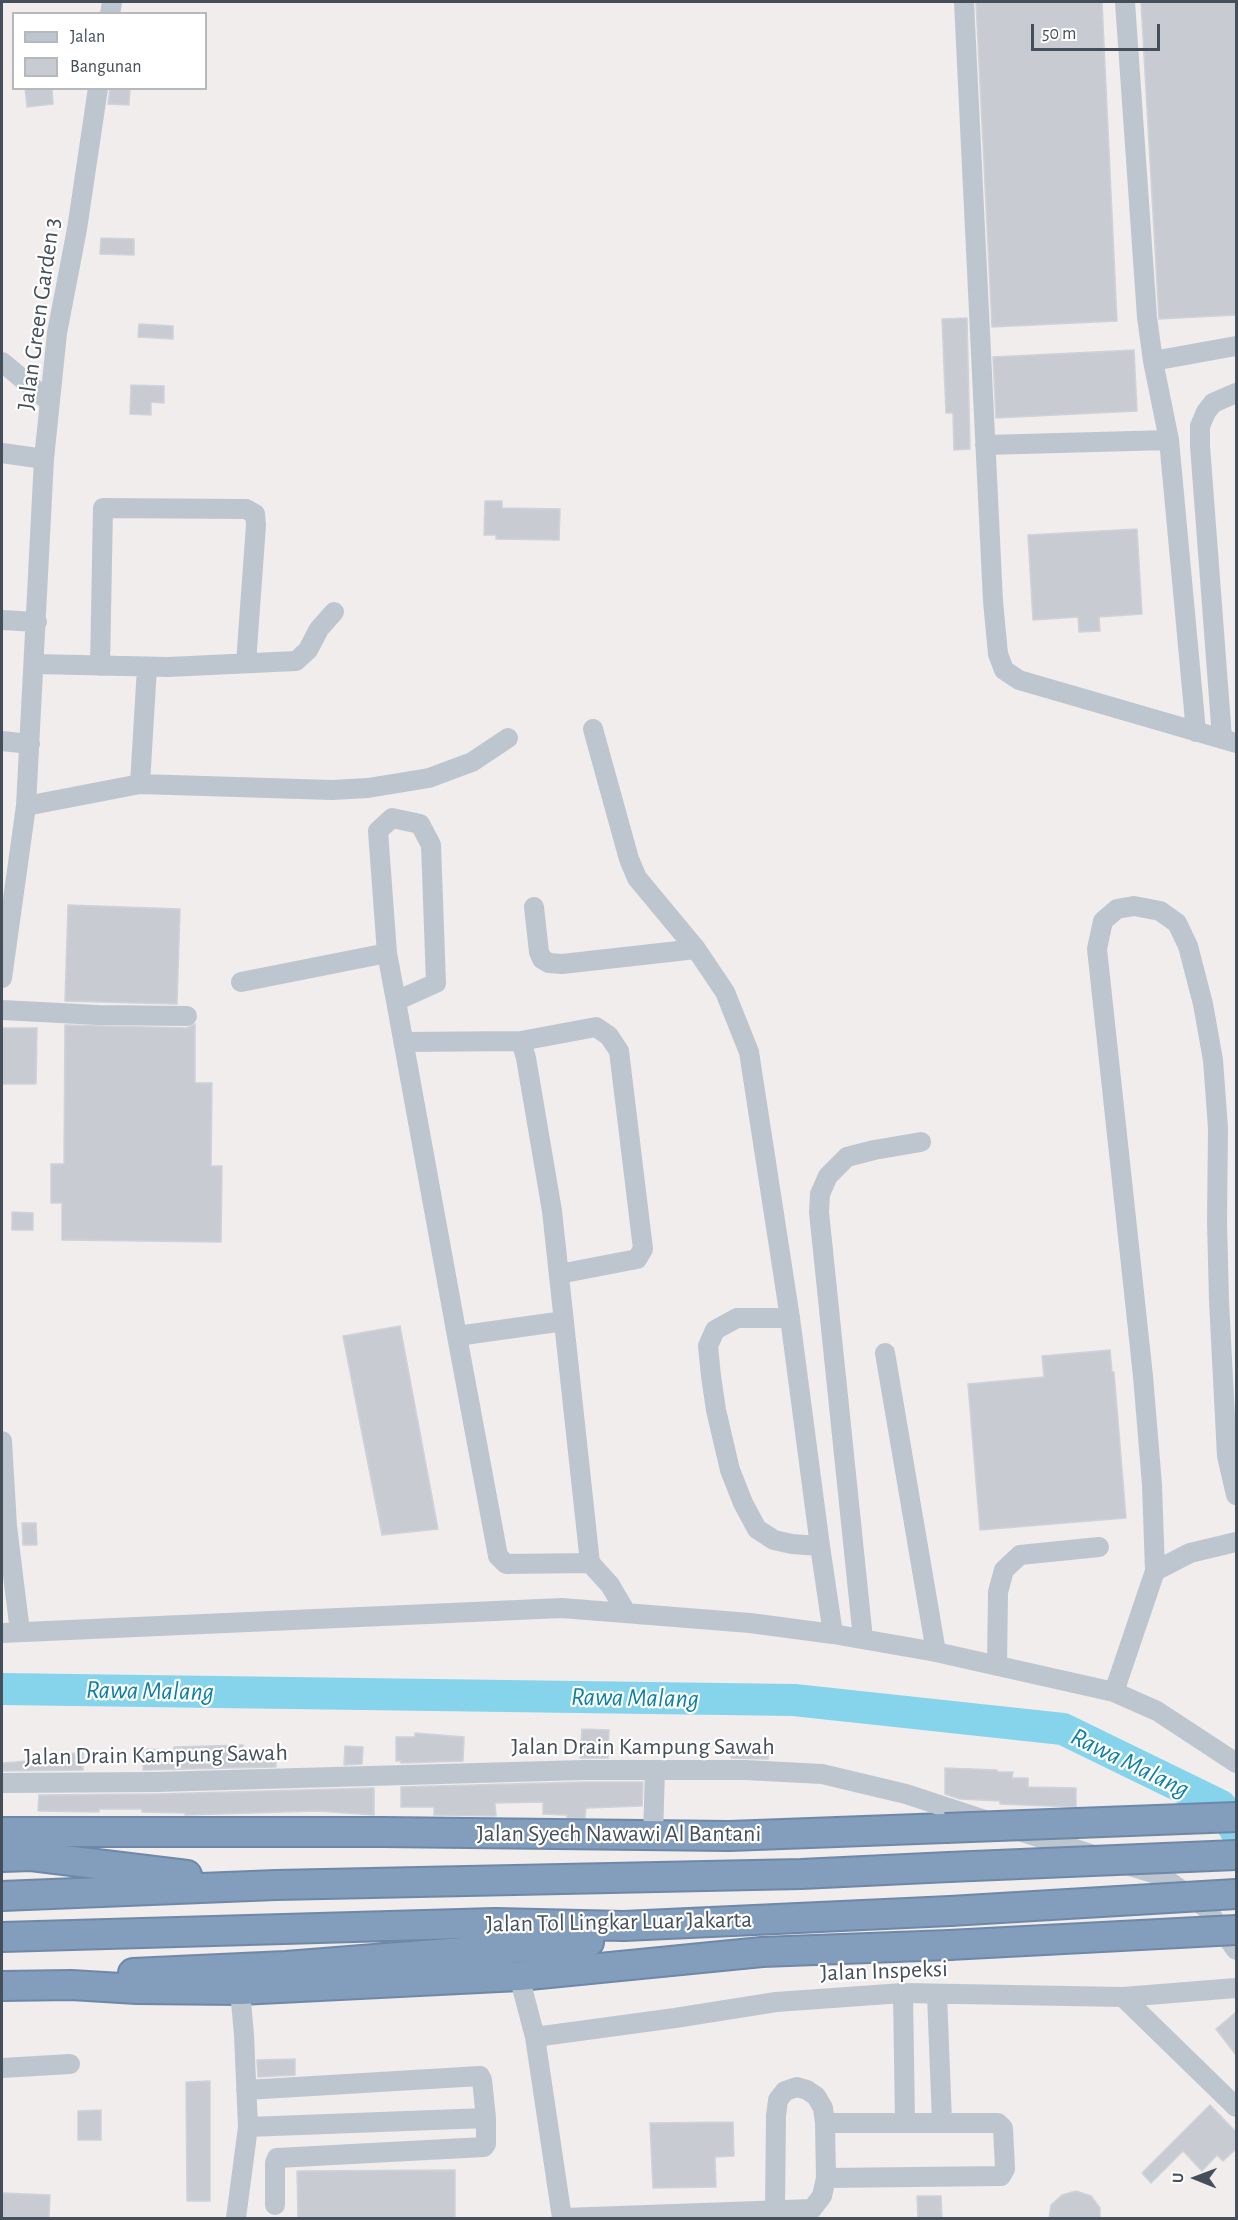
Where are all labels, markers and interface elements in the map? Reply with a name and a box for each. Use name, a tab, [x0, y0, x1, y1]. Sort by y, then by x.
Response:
legend	[12, 12, 207, 90]
scale bar	[1034, 12, 1163, 50]
text: 50 m	[1042, 25, 1076, 43]
text: Jalan	[70, 28, 105, 46]
text: Bangunan	[70, 58, 142, 76]
street label: Jalan Green Garden 3	[11, 216, 67, 412]
water label: Rawa Malang	[86, 1674, 214, 1708]
water label: Rawa Malang	[571, 1681, 699, 1715]
water label: Rawa Malang	[1065, 1721, 1195, 1805]
street label: Jalan Drain Kampung Sawah	[511, 1733, 775, 1761]
street label: Jalan Drain Kampung Sawah	[24, 1738, 288, 1772]
street label: Jalan Syech Nawawi Al Bantani	[477, 1820, 761, 1848]
street label: Jalan Tol Lingkar Luar Jakarta	[486, 1905, 752, 1939]
street label: Jalan Inspeksi	[820, 1954, 948, 1988]
north arrow	[1166, 2148, 1226, 2208]
text: U	[1170, 2172, 1186, 2183]

